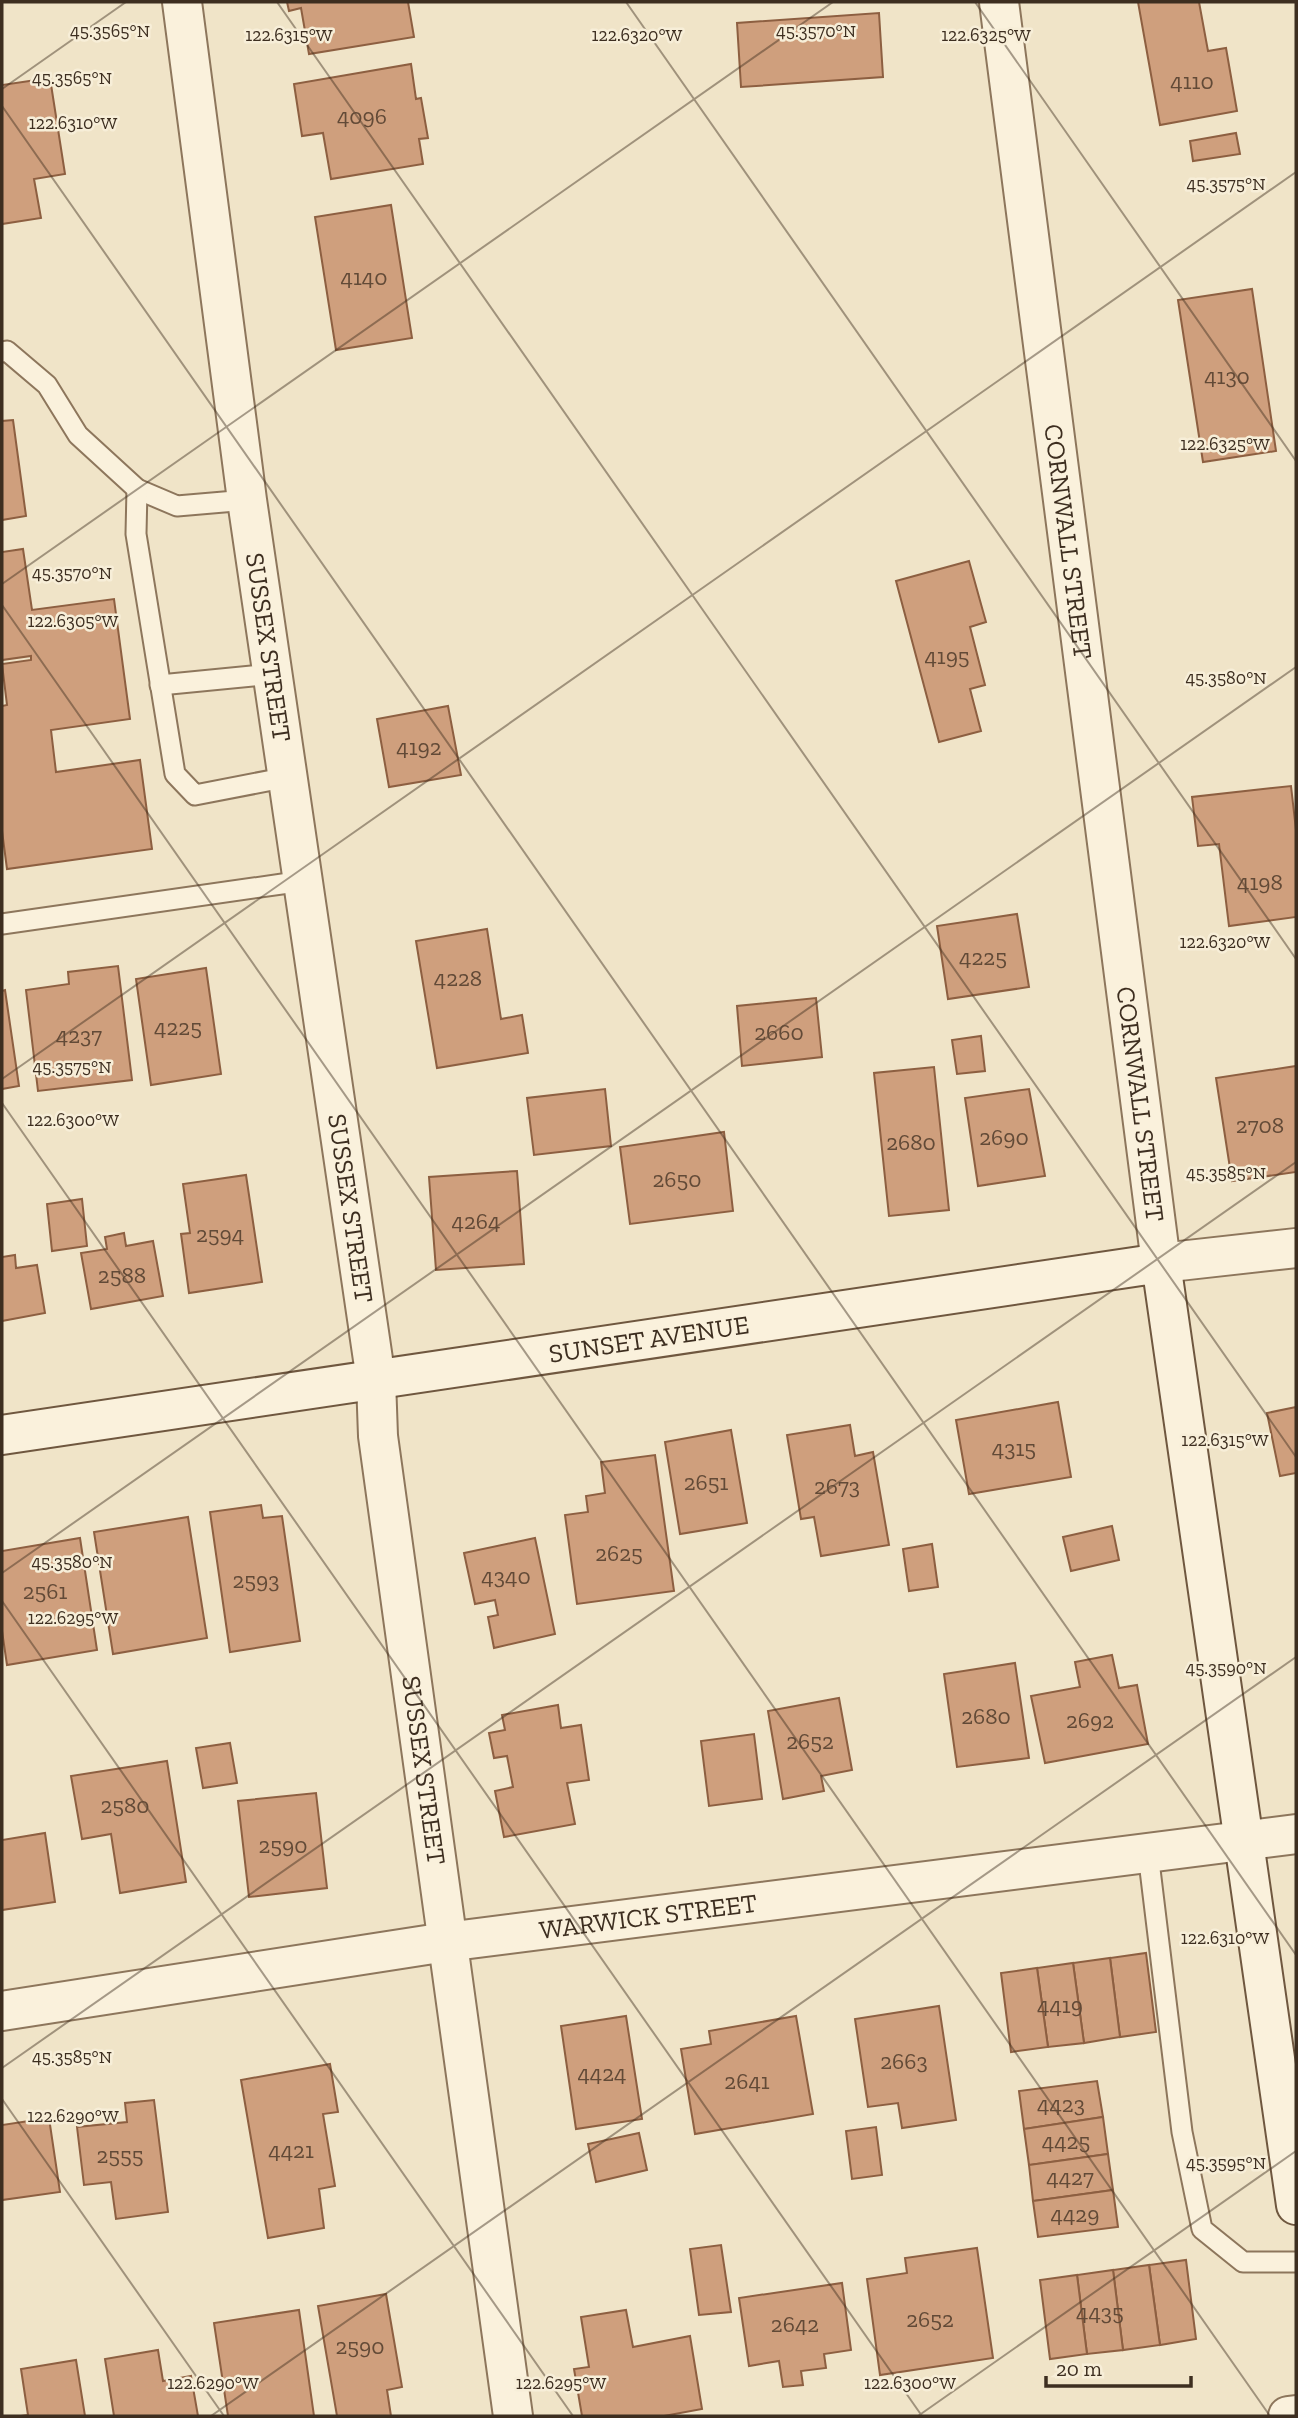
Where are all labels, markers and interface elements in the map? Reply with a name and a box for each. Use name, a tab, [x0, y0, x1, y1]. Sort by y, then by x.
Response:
text: 45.3565°N	[70, 20, 150, 42]
text: 45.3570°N	[776, 20, 856, 42]
text: 122.6315°W	[245, 24, 333, 46]
text: 122.6320°W	[592, 24, 683, 46]
text: 122.6325°W	[941, 24, 1031, 46]
text: 45.3565°N	[32, 67, 112, 89]
house number: 4110	[1170, 67, 1214, 95]
house number: 4096	[337, 102, 387, 130]
text: 122.6310°W	[29, 112, 117, 134]
text: 45.3575°N	[1187, 173, 1265, 195]
house number: 4140	[341, 263, 387, 291]
house number: 4130	[1204, 362, 1250, 390]
street label: CORNWALL STREET	[1037, 422, 1099, 661]
text: 122.6325°W	[1180, 433, 1270, 455]
street label: SUSSEX STREET	[239, 551, 298, 744]
text: 45.3570°N	[32, 562, 112, 584]
text: 122.6305°W	[28, 610, 119, 632]
house number: 4195	[924, 642, 970, 670]
text: 45.3580°N	[1185, 667, 1267, 689]
house number: 4192	[396, 733, 442, 761]
house number: 4198	[1237, 868, 1283, 896]
text: 122.6320°W	[1180, 931, 1271, 953]
house number: 4225	[959, 943, 1007, 971]
house number: 4228	[434, 964, 482, 992]
street label: CORNWALL STREET	[1110, 985, 1172, 1223]
house number: 4225	[154, 1013, 202, 1041]
house number: 2660	[754, 1018, 804, 1046]
house number: 4237	[56, 1021, 102, 1049]
text: 45.3575°N	[33, 1056, 111, 1078]
text: 122.6300°W	[27, 1109, 119, 1131]
house number: 2708	[1236, 1111, 1284, 1139]
street label: SUSSEX STREET	[321, 1112, 380, 1305]
house number: 2690	[979, 1123, 1029, 1151]
house number: 2680	[886, 1128, 936, 1156]
text: 45.3585°N	[1186, 1162, 1266, 1184]
house number: 2650	[652, 1165, 702, 1193]
house number: 4264	[452, 1207, 500, 1235]
house number: 2594	[196, 1220, 244, 1248]
house number: 2588	[98, 1261, 146, 1289]
street label: SUNSET AVENUE	[547, 1308, 751, 1370]
text: 122.6315°W	[1181, 1429, 1269, 1451]
house number: 4315	[992, 1434, 1036, 1462]
house number: 2651	[684, 1468, 728, 1496]
house number: 2673	[814, 1472, 860, 1500]
house number: 2625	[595, 1539, 643, 1567]
text: 45.3580°N	[31, 1551, 113, 1573]
house number: 4340	[481, 1562, 531, 1590]
house number: 2593	[232, 1566, 280, 1594]
house number: 2561	[23, 1577, 67, 1605]
text: 122.6295°W	[28, 1607, 118, 1629]
text: 45.3590°N	[1185, 1657, 1267, 1679]
street label: SUSSEX STREET	[395, 1674, 453, 1867]
house number: 2680	[961, 1702, 1011, 1730]
house number: 2692	[1066, 1706, 1114, 1734]
house number: 2652	[786, 1727, 834, 1755]
house number: 2580	[100, 1791, 150, 1819]
house number: 2590	[258, 1831, 308, 1859]
street label: WARWICK STREET	[537, 1887, 759, 1946]
text: 122.6310°W	[1181, 1927, 1269, 1949]
house number: 4419	[1037, 1991, 1083, 2019]
text: 45.3585°N	[32, 2046, 112, 2068]
house number: 2663	[880, 2047, 928, 2075]
house number: 4424	[577, 2059, 627, 2087]
house number: 2641	[724, 2067, 770, 2095]
house number: 4423	[1037, 2090, 1085, 2118]
text: 122.6290°W	[27, 2105, 119, 2127]
house number: 4425	[1042, 2127, 1090, 2155]
house number: 4421	[268, 2136, 314, 2164]
house number: 2555	[96, 2141, 144, 2169]
text: 45.3595°N	[1186, 2152, 1266, 2174]
house number: 4427	[1046, 2163, 1094, 2191]
house number: 4429	[1051, 2200, 1099, 2228]
house number: 4435	[1076, 2298, 1124, 2326]
house number: 2652	[906, 2305, 954, 2333]
house number: 2642	[771, 2310, 819, 2338]
house number: 2590	[335, 2332, 385, 2360]
scale bar	[1046, 2344, 1191, 2388]
text: 20 m	[1056, 2356, 1102, 2381]
text: 122.6290°W	[167, 2372, 259, 2394]
text: 122.6295°W	[516, 2372, 606, 2394]
text: 122.6300°W	[864, 2372, 956, 2394]

